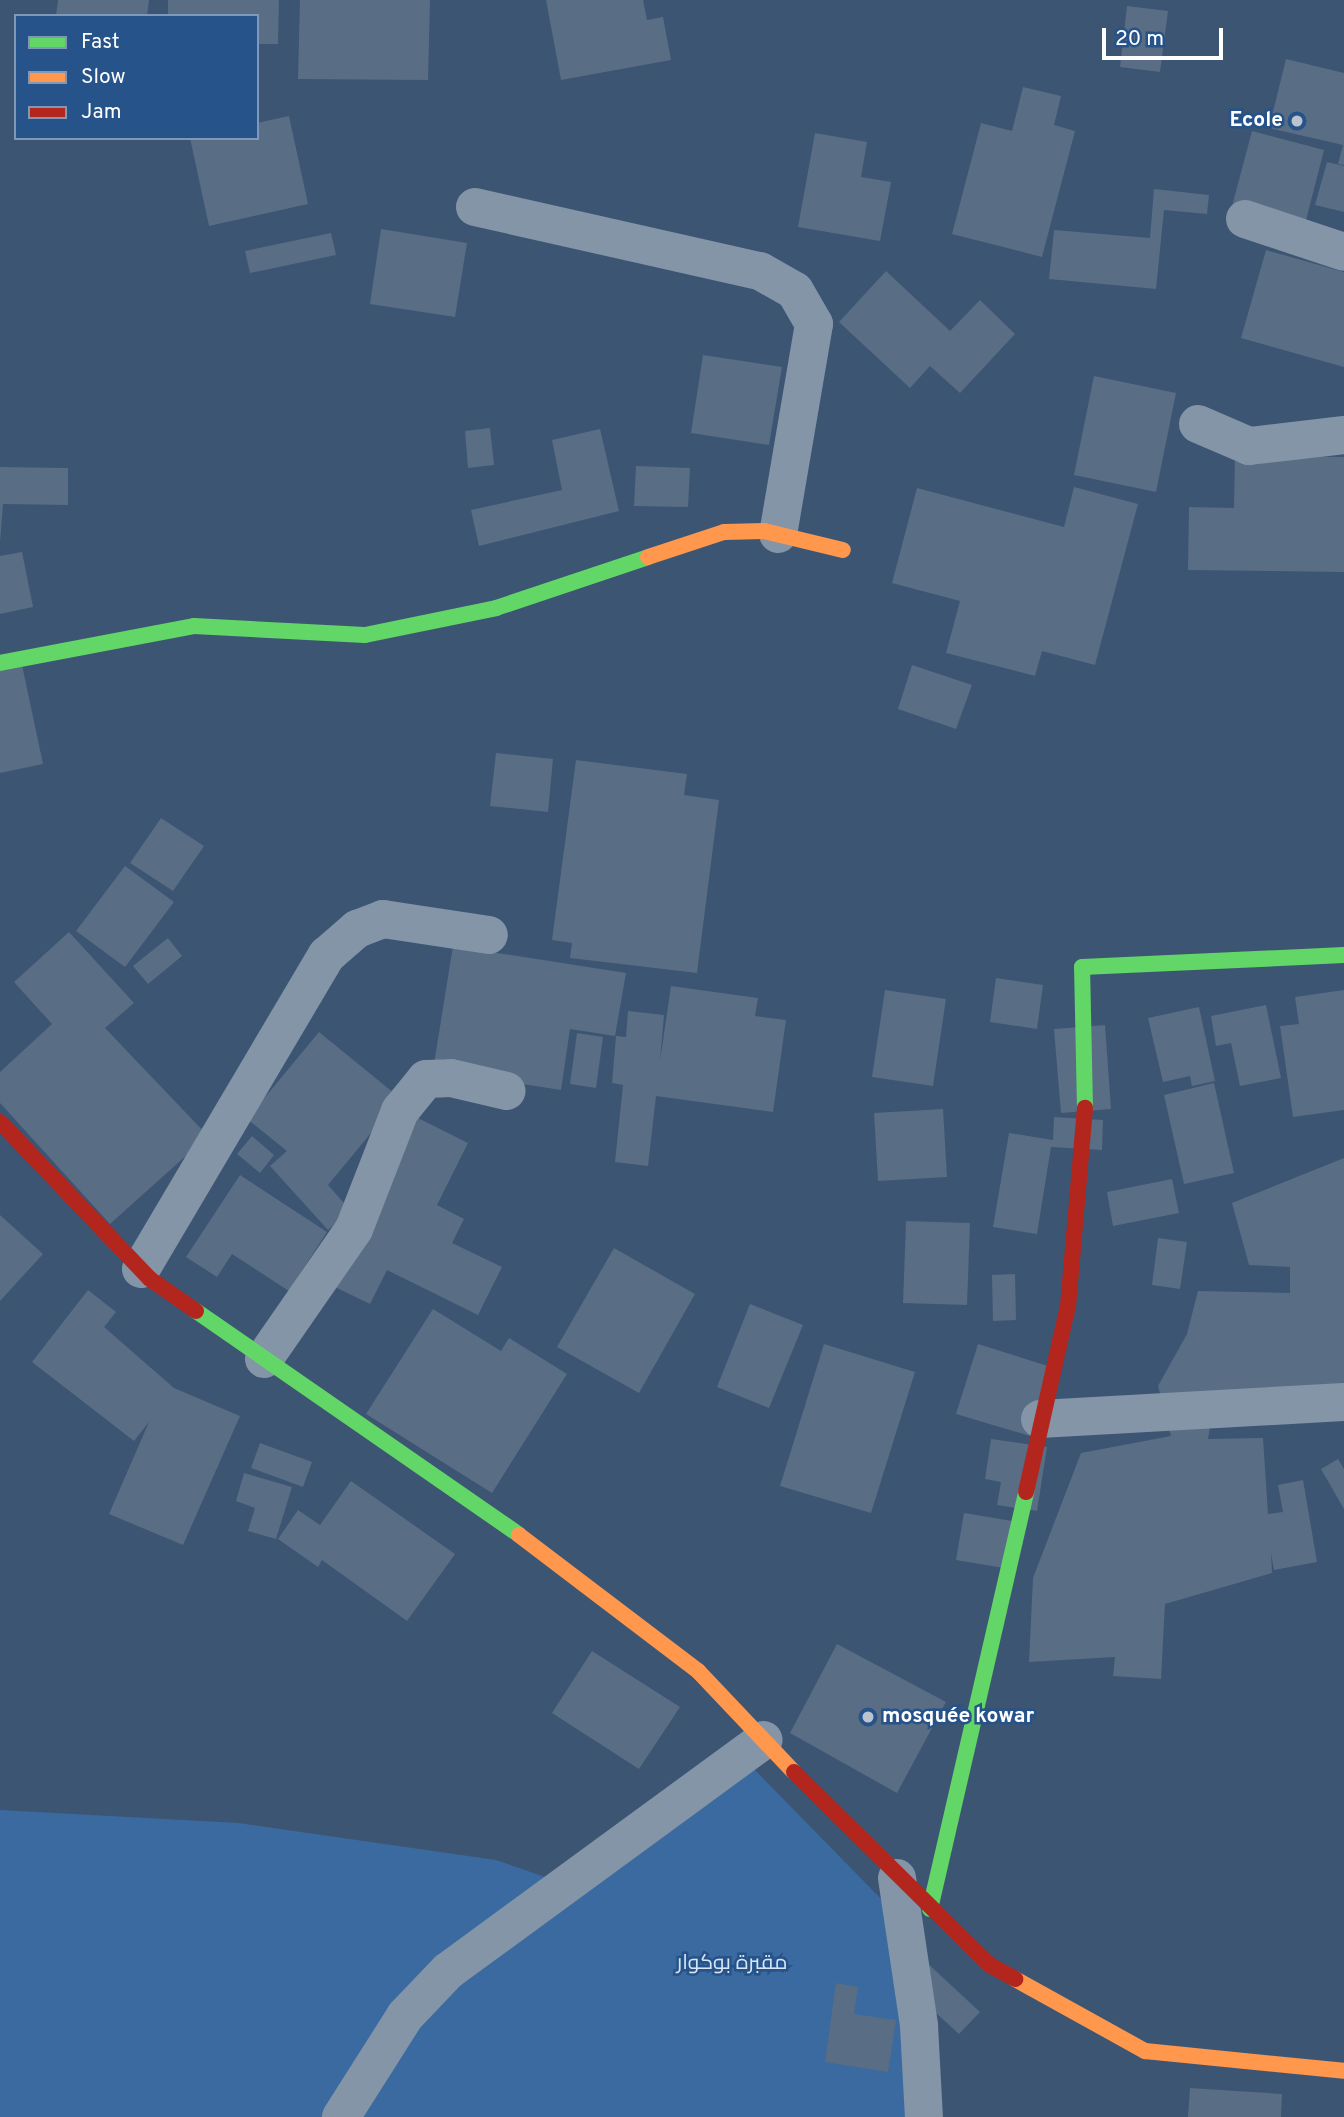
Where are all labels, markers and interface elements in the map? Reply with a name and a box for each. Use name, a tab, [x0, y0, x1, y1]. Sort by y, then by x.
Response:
legend	[14, 14, 259, 140]
scale bar	[1106, 14, 1227, 58]
text: 20 m	[1115, 26, 1164, 53]
text: Fast	[81, 29, 120, 56]
text: Slow	[81, 64, 126, 91]
text: Jam	[81, 99, 122, 126]
place label: Ecole	[1230, 108, 1283, 134]
marker: Ecole	[1289, 113, 1305, 129]
place label: mosquée kowar	[882, 1704, 1034, 1730]
marker: mosquée kowar	[860, 1709, 876, 1725]
park label: مقبرة بوكوار	[677, 1951, 787, 1977]

